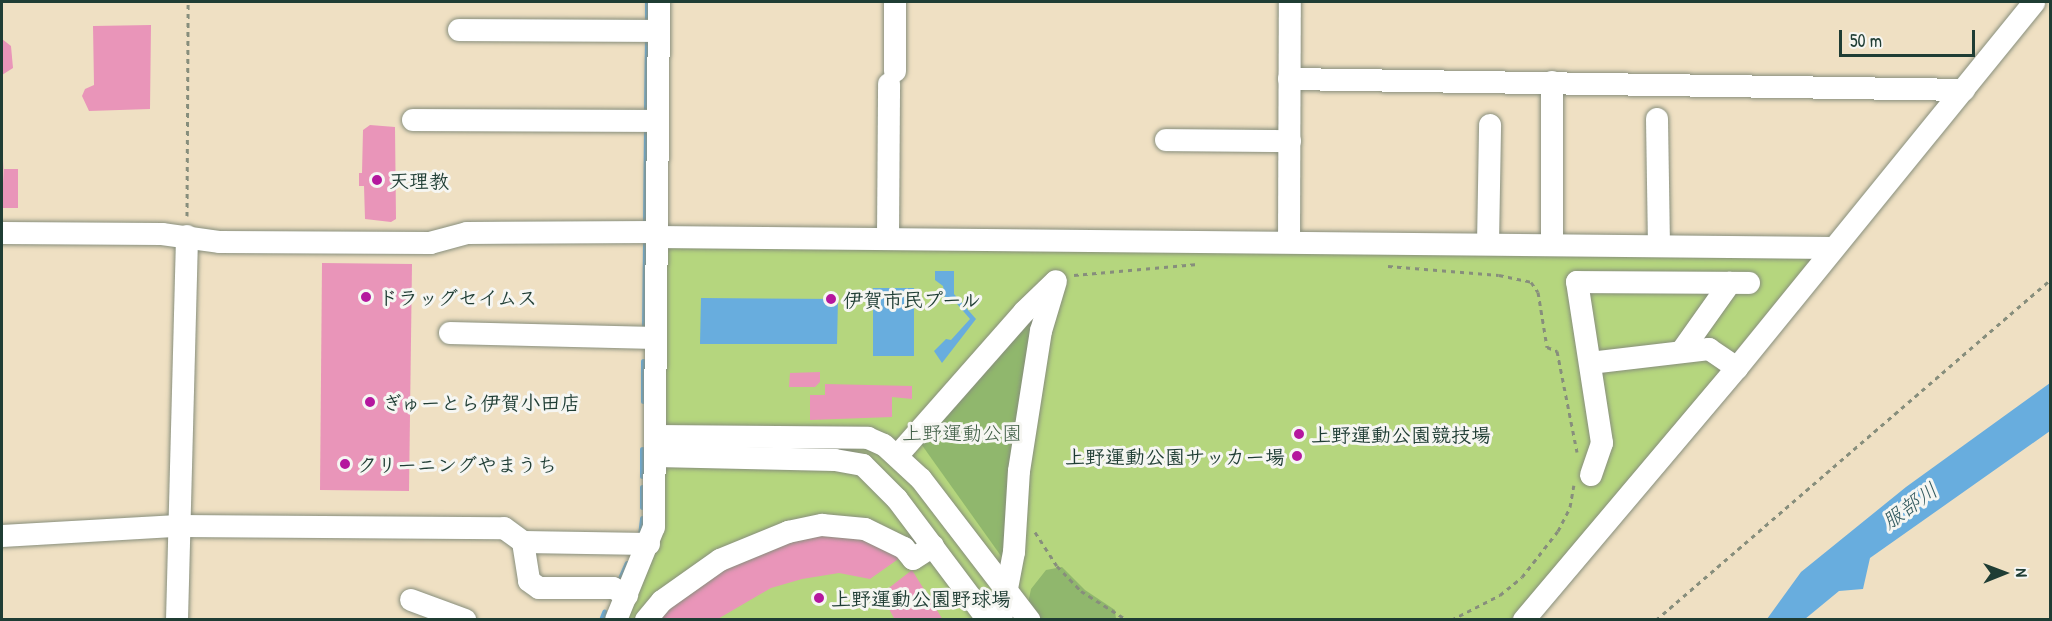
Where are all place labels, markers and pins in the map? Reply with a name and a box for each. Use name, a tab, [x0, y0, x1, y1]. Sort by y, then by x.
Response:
place label: 天理教	[389, 168, 449, 192]
marker: 天理教	[370, 173, 384, 187]
place label: ドラッグセイムス	[378, 285, 538, 309]
place label: 伊賀市民プール	[843, 287, 982, 311]
marker: ドラッグセイムス	[359, 290, 373, 304]
marker: 伊賀市民プール	[824, 292, 838, 306]
place label: ぎゅーとら伊賀小田店	[382, 390, 582, 414]
marker: ぎゅーとら伊賀小田店	[363, 395, 377, 409]
place label: 上野運動公園競技場	[1311, 422, 1491, 446]
marker: 上野運動公園競技場	[1292, 427, 1306, 441]
place label: 上野運動公園サッカー場	[1065, 444, 1285, 468]
marker: 上野運動公園サッカー場	[1290, 449, 1304, 463]
place label: クリーニングやまうち	[357, 452, 557, 476]
marker: クリーニングやまうち	[338, 457, 352, 471]
place label: 上野運動公園野球場	[831, 586, 1011, 610]
marker: 上野運動公園野球場	[812, 591, 826, 605]

